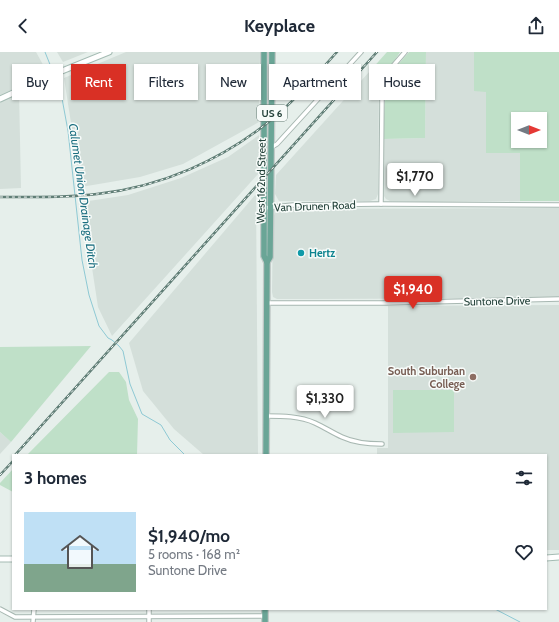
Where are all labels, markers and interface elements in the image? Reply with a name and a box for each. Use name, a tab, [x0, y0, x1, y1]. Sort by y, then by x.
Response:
icon: back	[12, 15, 34, 37]
text: Keyplace	[244, 15, 315, 37]
icon: share	[525, 15, 547, 37]
chip: Buy	[12, 64, 63, 100]
chip: Rent	[71, 64, 126, 100]
chip: Filters	[134, 64, 198, 100]
chip: New	[206, 64, 261, 100]
chip: Apartment	[269, 64, 361, 100]
chip: House	[369, 64, 435, 100]
road number: US 6	[257, 105, 287, 121]
north arrow	[511, 112, 547, 148]
map controls	[511, 112, 547, 148]
water label: Calumet Union Drainage Ditch	[66, 122, 101, 270]
street label: West 162nd Street	[253, 138, 269, 224]
pin: $1,770	[382, 163, 448, 197]
text: $1,770	[396, 168, 434, 184]
street label: Van Drunen Road	[274, 198, 356, 214]
place label: Hertz	[309, 246, 336, 260]
marker: Hertz	[296, 248, 306, 258]
pin: $1,940	[380, 276, 446, 310]
text: $1,940	[393, 281, 433, 297]
street label: Suntone Drive	[463, 293, 531, 309]
place label: South Suburban College	[388, 364, 465, 391]
marker: South Suburban College	[468, 372, 478, 382]
pin: $1,330	[292, 385, 358, 419]
text: $1,330	[306, 390, 344, 406]
icon: filters	[513, 467, 535, 489]
text: 3 homes	[24, 468, 87, 488]
text: $1,940/mo	[148, 526, 230, 546]
icon: home	[56, 528, 104, 576]
icon: heart	[513, 541, 535, 563]
text: 5 rooms · 168 m²	[148, 546, 240, 562]
text: Suntone Drive	[148, 562, 227, 578]

